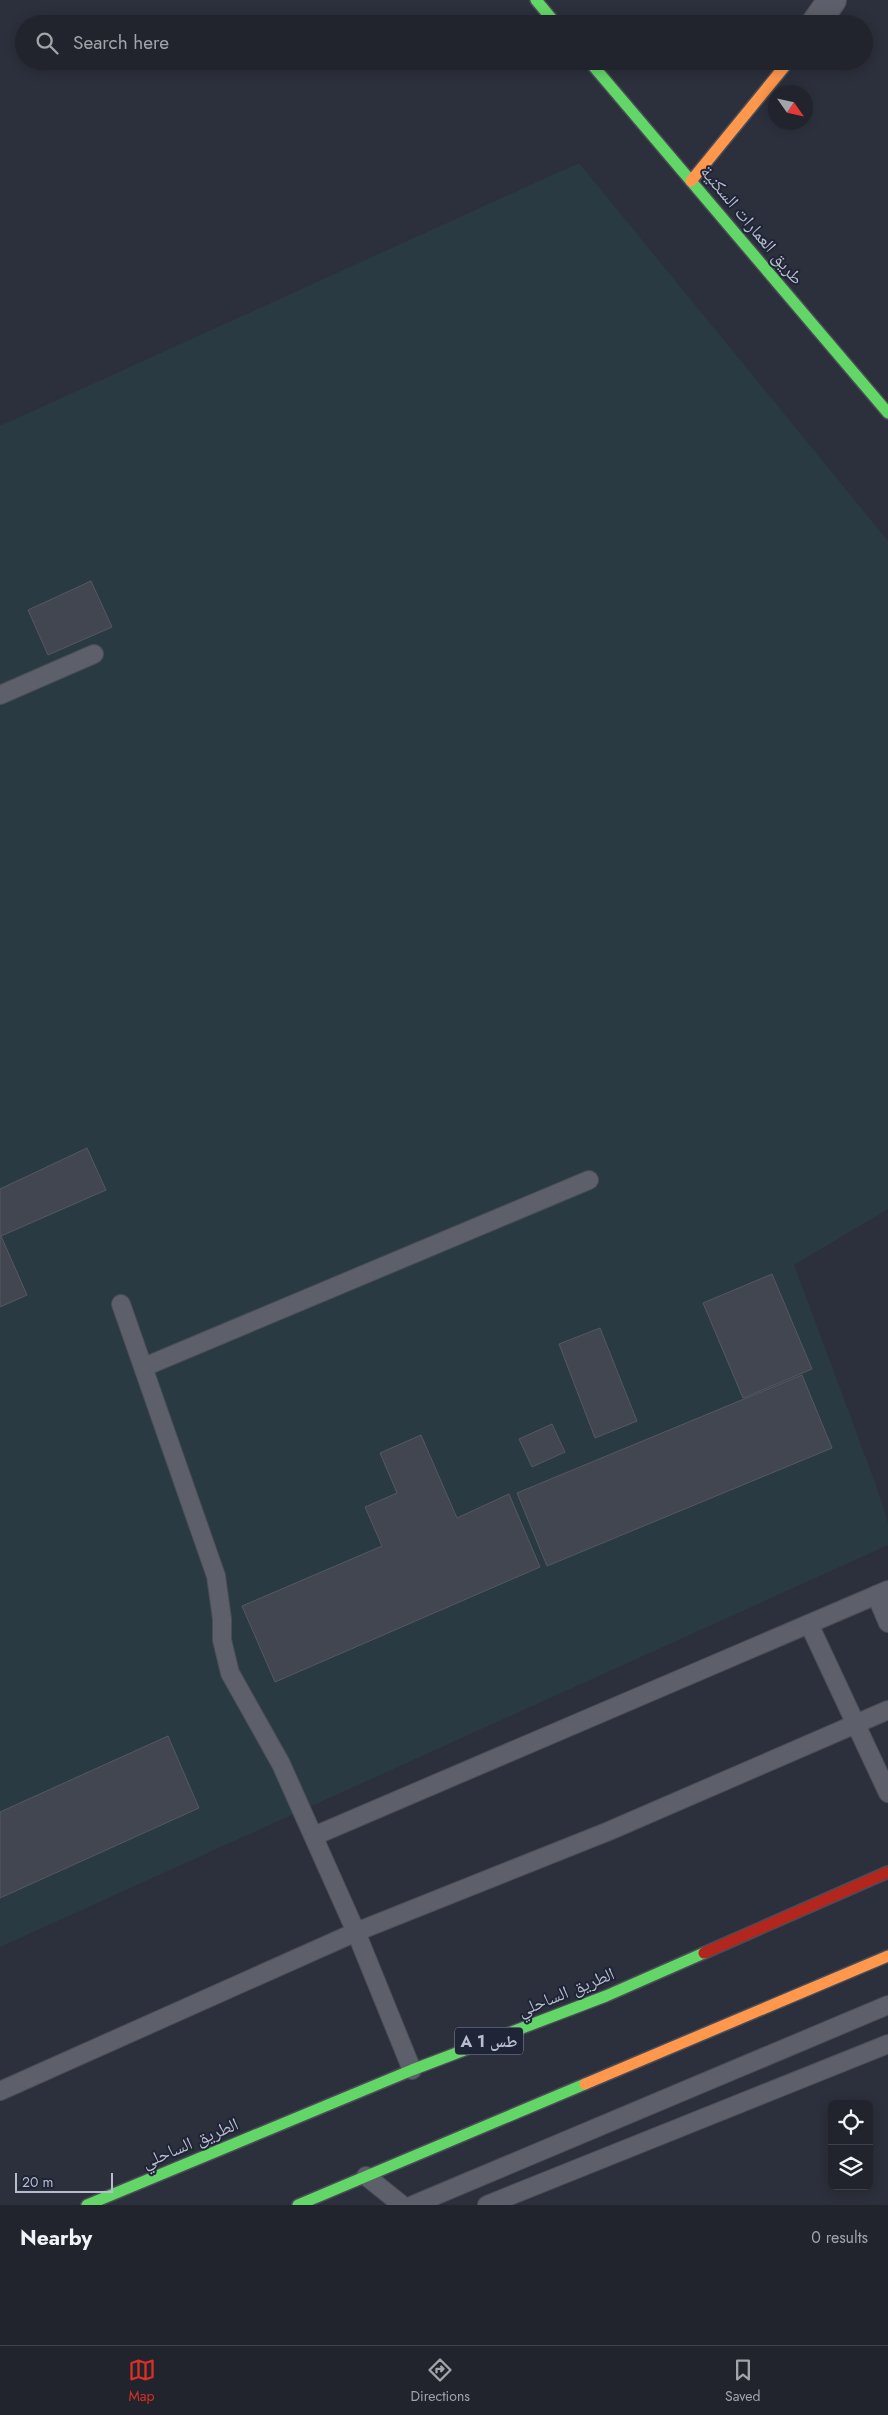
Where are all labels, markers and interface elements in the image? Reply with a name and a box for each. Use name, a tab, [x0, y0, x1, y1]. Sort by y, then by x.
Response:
search box	[15, 15, 873, 70]
icon: search	[33, 29, 61, 57]
text: Search here	[73, 29, 169, 56]
north arrow	[768, 85, 813, 130]
street label: طريق العمارات السكنية	[694, 160, 810, 290]
street label: الطريق الساحلي	[514, 1961, 619, 2025]
road number: A 1 طس	[455, 2028, 523, 2054]
map controls	[828, 2100, 873, 2190]
button: locate	[828, 2100, 873, 2145]
street label: الطريق الساحلي	[138, 2111, 243, 2176]
button: layers	[828, 2145, 873, 2190]
scale bar	[15, 2170, 112, 2193]
text: 20 m	[22, 2172, 54, 2192]
text: Nearby	[20, 2223, 92, 2253]
text: 0 results	[811, 2226, 868, 2249]
tab: Map	[128, 2356, 156, 2406]
tab: Directions	[411, 2356, 470, 2406]
tab: Saved	[725, 2356, 760, 2406]

